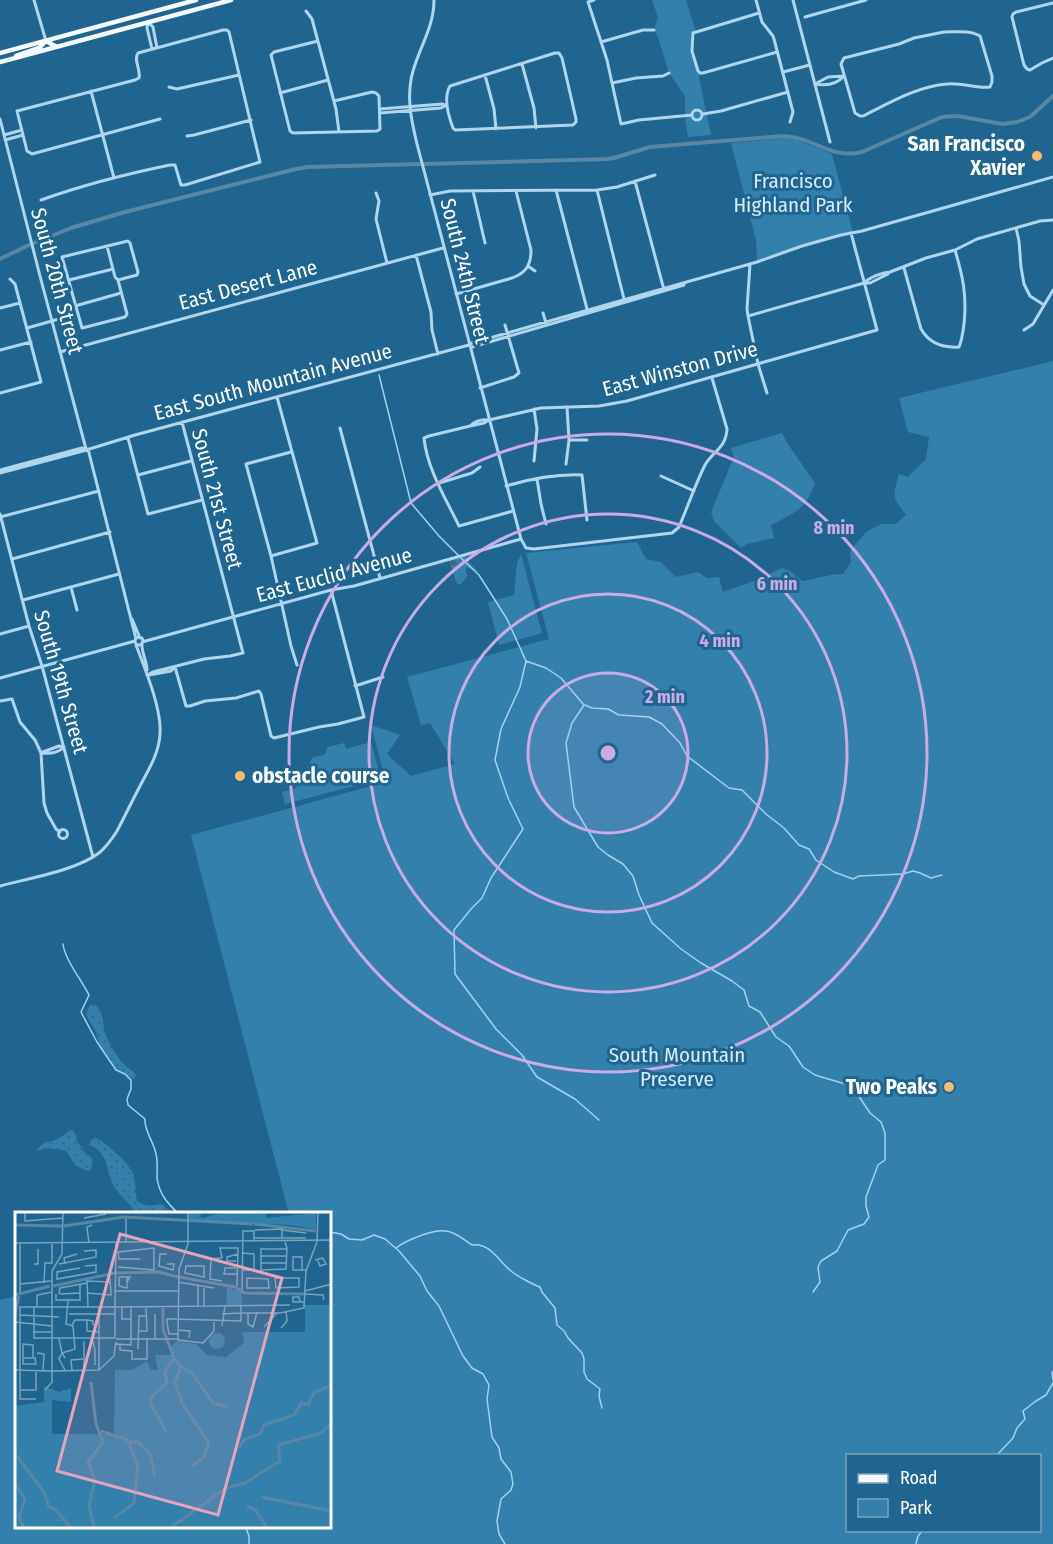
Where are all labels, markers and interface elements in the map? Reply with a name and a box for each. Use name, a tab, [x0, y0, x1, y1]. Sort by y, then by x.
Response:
place label: San Francisco Xavier	[908, 131, 1025, 181]
marker: San Francisco Xavier	[1030, 149, 1044, 163]
park label: Francisco Highland Park	[733, 168, 853, 218]
street label: South 24th Street	[434, 196, 496, 346]
street label: South 20th Street	[25, 205, 89, 357]
street label: East Desert Lane	[176, 254, 320, 316]
street label: East Winston Drive	[600, 336, 760, 402]
street label: East South Mountain Avenue	[151, 338, 395, 426]
street label: South 21st Street	[186, 426, 248, 572]
text: 8 min	[813, 517, 855, 539]
street label: East Euclid Avenue	[253, 542, 415, 608]
text: 6 min	[757, 573, 798, 595]
street label: South 19th Street	[28, 607, 94, 757]
text: 4 min	[700, 630, 740, 652]
text: 2 min	[644, 686, 685, 708]
centre of rings	[598, 743, 618, 763]
place label: obstacle course	[252, 763, 390, 789]
marker: obstacle course	[233, 769, 247, 783]
park label: South Mountain Preserve	[609, 1042, 745, 1092]
place label: Two Peaks	[846, 1074, 937, 1100]
marker: Two Peaks	[942, 1080, 956, 1094]
inset map	[15, 1212, 332, 1529]
legend	[846, 1454, 1041, 1532]
text: Road	[900, 1467, 937, 1489]
text: Park	[900, 1497, 933, 1519]

